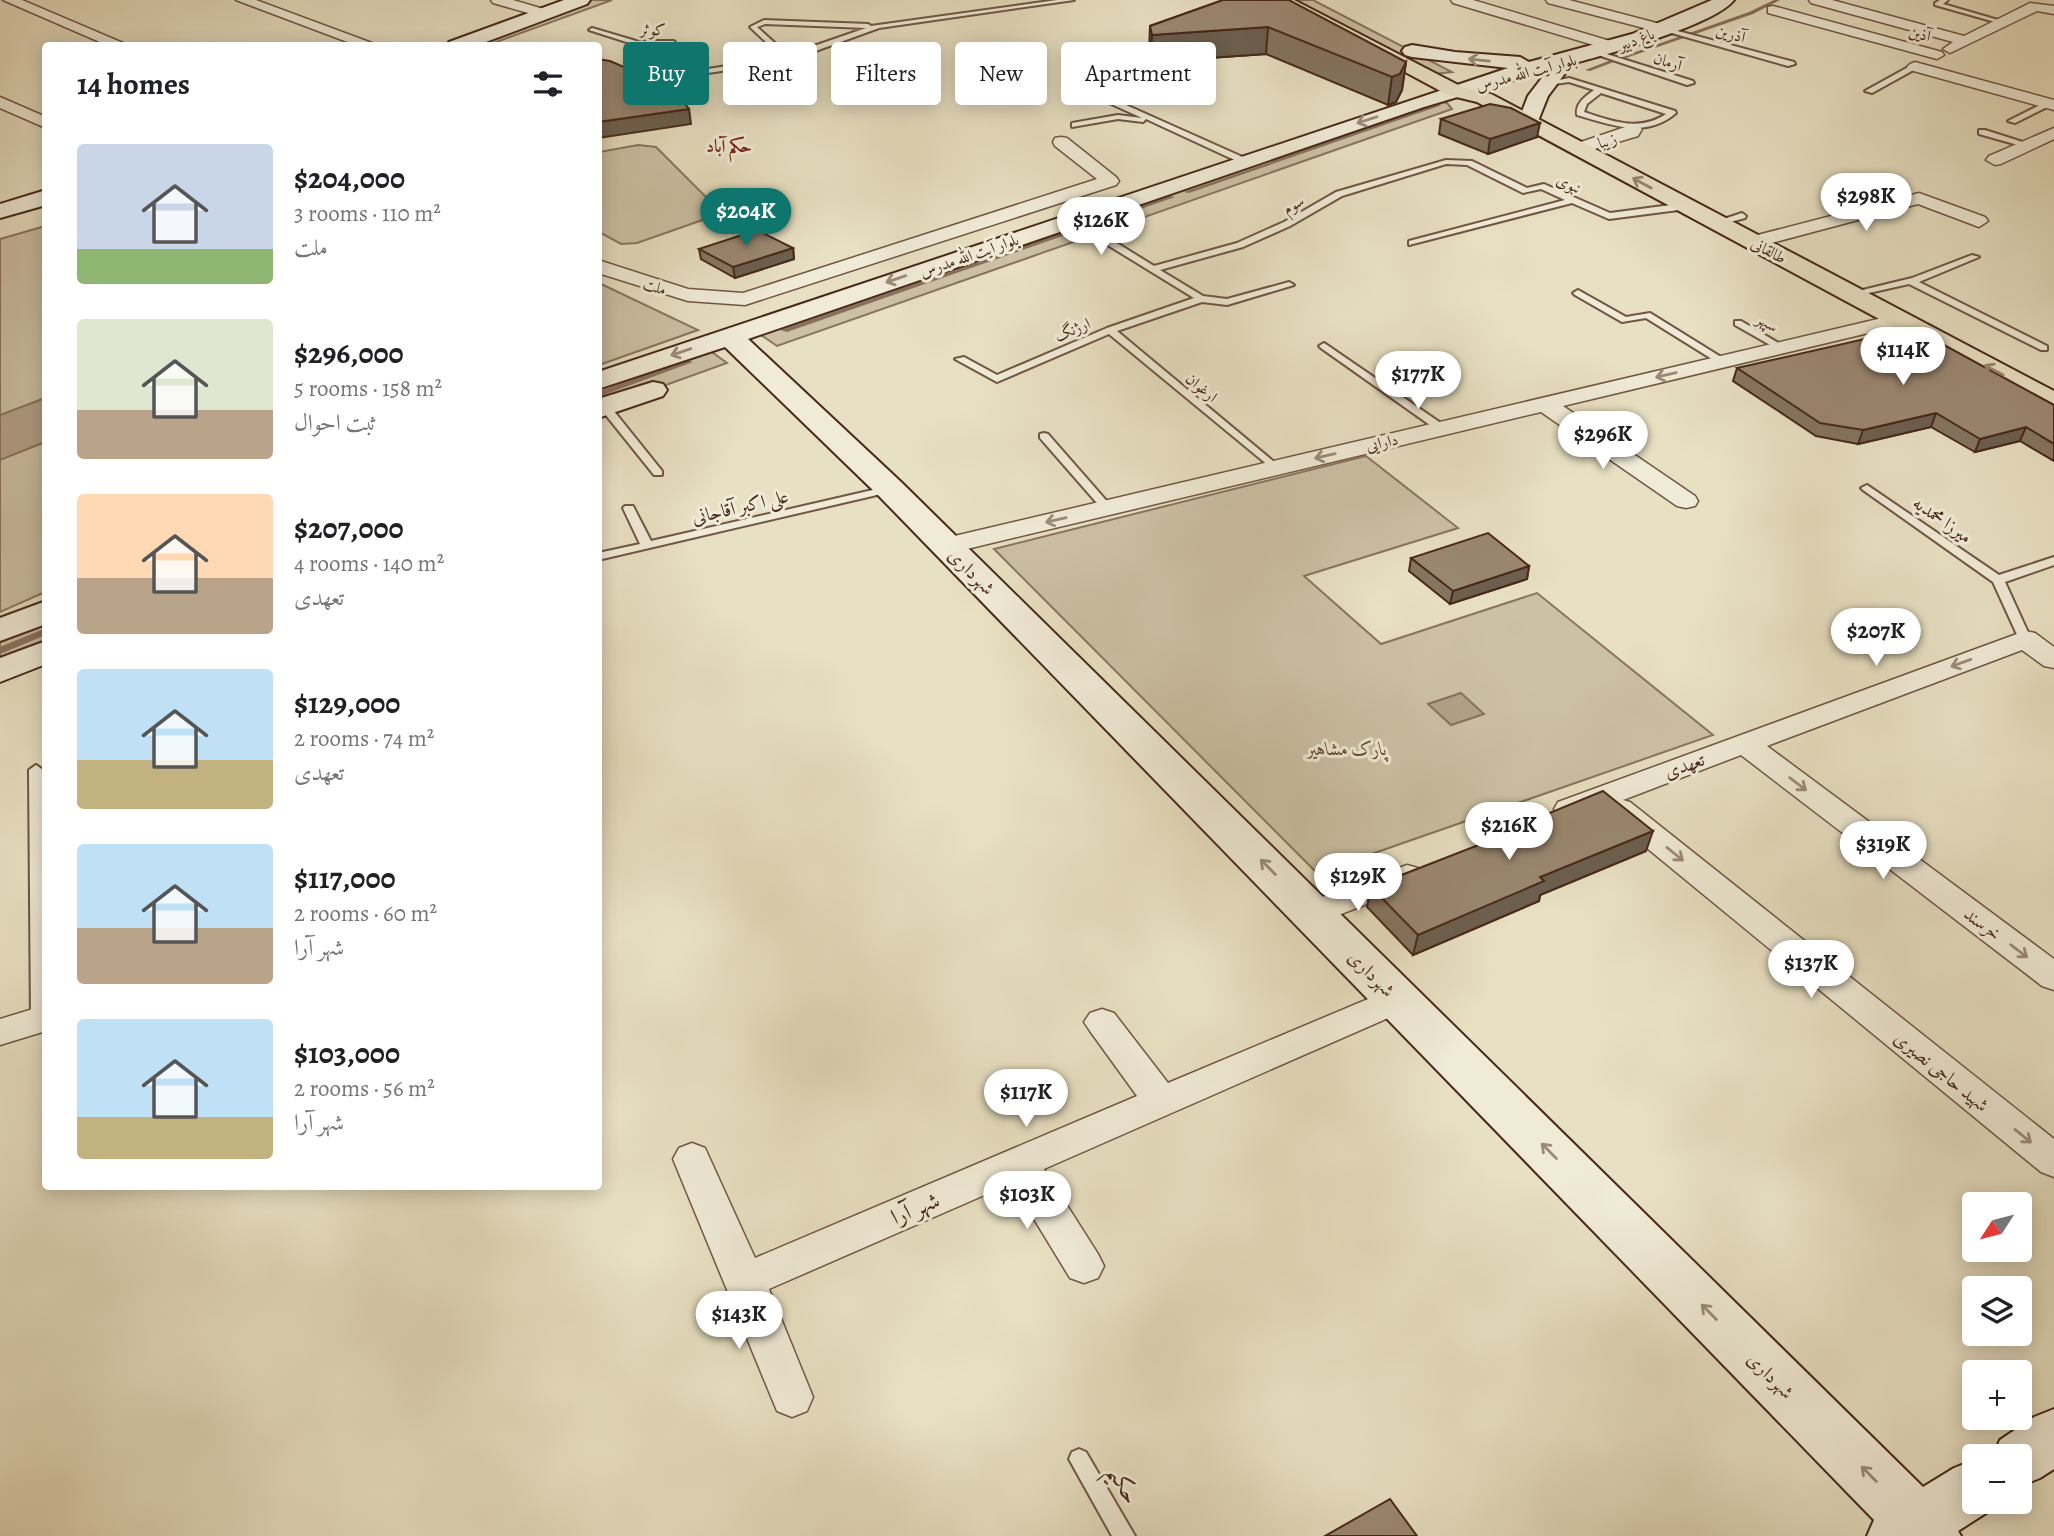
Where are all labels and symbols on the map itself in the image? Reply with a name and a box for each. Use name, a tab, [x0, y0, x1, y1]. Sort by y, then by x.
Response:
street label: کوثر	[638, 18, 666, 41]
street label: آذرین	[1713, 19, 1749, 49]
street label: آذین	[1906, 20, 1935, 48]
street label: باغ دبیر	[1613, 23, 1659, 60]
street label: بلوار آیت الله مدرس	[1473, 47, 1579, 97]
street label: آرمان	[1651, 47, 1686, 77]
one-way arrow	[1468, 53, 1491, 66]
one-way arrow	[1357, 115, 1379, 127]
street label: زیبا	[1595, 128, 1619, 154]
district label: حکم آباد	[706, 134, 752, 163]
street label: نبوی	[1553, 169, 1584, 199]
pin: $298K	[1817, 174, 1915, 233]
one-way arrow	[1632, 175, 1652, 189]
pin: $204K	[697, 188, 795, 248]
street label: سوم	[1279, 190, 1310, 222]
pin: $126K	[1052, 198, 1150, 257]
street label: بلوار آیت الله مدرس	[916, 227, 1022, 283]
street label: طالقانی	[1747, 232, 1790, 269]
street label: ملت	[640, 273, 669, 301]
one-way arrow	[886, 274, 908, 286]
street label: سپهر	[1751, 307, 1782, 338]
street label: ارژنگ	[1051, 312, 1094, 347]
pin: $114K	[1854, 328, 1952, 387]
one-way arrow	[670, 346, 692, 359]
pin: $177K	[1369, 352, 1467, 411]
one-way arrow	[1984, 363, 2005, 376]
street label: ارغوان	[1181, 368, 1222, 408]
one-way arrow	[1655, 369, 1678, 382]
pin: $296K	[1554, 412, 1652, 471]
street label: دارایی	[1364, 429, 1400, 457]
one-way arrow	[1315, 450, 1337, 463]
street label: علی اکبر آقاجانی	[689, 483, 791, 532]
street label: میرزا محمدیه	[1908, 490, 1977, 550]
one-way arrow	[1046, 514, 1068, 527]
street label: شهرداری	[942, 543, 1000, 601]
pin: $207K	[1827, 608, 1925, 668]
one-way arrow	[1950, 657, 1972, 670]
park label: پارک مشاهیر	[1305, 736, 1389, 762]
street label: تعهدی	[1660, 747, 1709, 785]
one-way arrow	[1788, 777, 1807, 791]
pin: $216K	[1460, 802, 1558, 862]
pin: $319K	[1834, 822, 1932, 881]
one-way arrow	[1665, 846, 1683, 862]
pin: $129K	[1309, 853, 1407, 913]
one-way arrow	[1259, 859, 1276, 876]
street label: خرسند	[1958, 901, 2007, 947]
pin: $137K	[1762, 940, 1860, 1000]
one-way arrow	[2009, 943, 2027, 958]
street label: شهرداری	[1342, 945, 1400, 1003]
street label: شهید حاجی نصیری	[1888, 1025, 1994, 1118]
pin: $117K	[977, 1070, 1075, 1129]
one-way arrow	[2013, 1128, 2031, 1144]
one-way arrow	[1541, 1142, 1558, 1159]
pin: $103K	[978, 1172, 1076, 1231]
street label: شهر آرا	[886, 1184, 944, 1233]
north arrow	[1962, 1192, 2032, 1262]
pin: $143K	[690, 1292, 788, 1351]
one-way arrow	[1701, 1304, 1718, 1321]
street label: شهرداری	[1741, 1347, 1799, 1405]
street label: حکیم	[1094, 1459, 1147, 1513]
one-way arrow	[1861, 1465, 1878, 1482]

